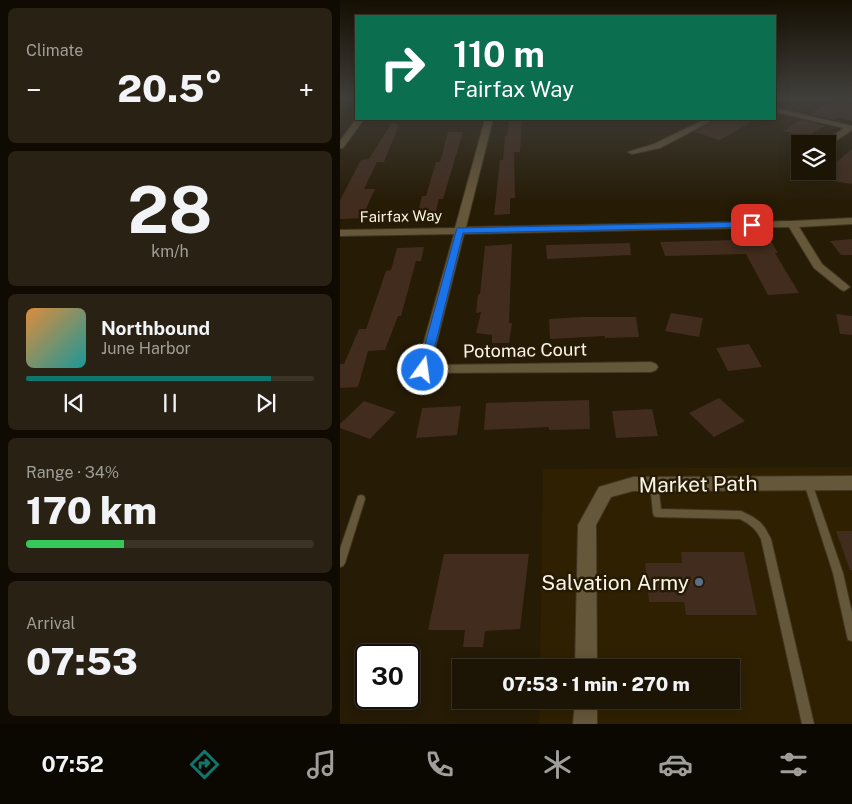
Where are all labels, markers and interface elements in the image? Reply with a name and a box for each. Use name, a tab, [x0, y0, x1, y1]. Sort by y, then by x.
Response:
text: 110 m	[453, 34, 545, 75]
icon: right	[370, 35, 435, 100]
text: Climate	[26, 41, 83, 60]
text: 20.5°	[117, 66, 223, 111]
text: −	[26, 73, 42, 106]
text: +	[298, 73, 314, 106]
text: Fairfax Way	[453, 76, 574, 102]
map controls	[791, 135, 836, 180]
button: layers	[791, 135, 836, 180]
text: 28	[128, 171, 212, 248]
pin	[731, 204, 773, 246]
street label: Fairfax Way	[360, 207, 442, 225]
icon: arrive	[738, 211, 766, 239]
text: km/h	[151, 242, 189, 261]
text: Northbound	[101, 317, 210, 339]
street label: Potomac Court	[463, 338, 587, 362]
text: June Harbor	[101, 339, 191, 358]
position arrow	[396, 343, 448, 395]
icon: previous	[60, 389, 88, 417]
icon: pause	[156, 389, 184, 417]
icon: next	[252, 389, 280, 417]
text: Range · 34%	[26, 463, 119, 482]
street label: Market Path	[638, 470, 758, 498]
text: 170 km	[26, 488, 157, 533]
place label: Salvation Army	[541, 570, 689, 595]
marker: Salvation Army	[693, 576, 705, 588]
text: Arrival	[26, 614, 75, 633]
text: 07:53	[26, 639, 138, 684]
speed limit sign: 30	[355, 644, 420, 709]
text: 07:53 · 1 min · 270 m	[502, 673, 690, 695]
icon: directions	[187, 747, 222, 782]
icon: music	[304, 747, 339, 782]
icon: phone	[422, 747, 457, 782]
icon: climate	[540, 747, 575, 782]
icon: car	[658, 747, 693, 782]
icon: filters	[776, 747, 811, 782]
text: 07:52	[41, 751, 104, 777]

